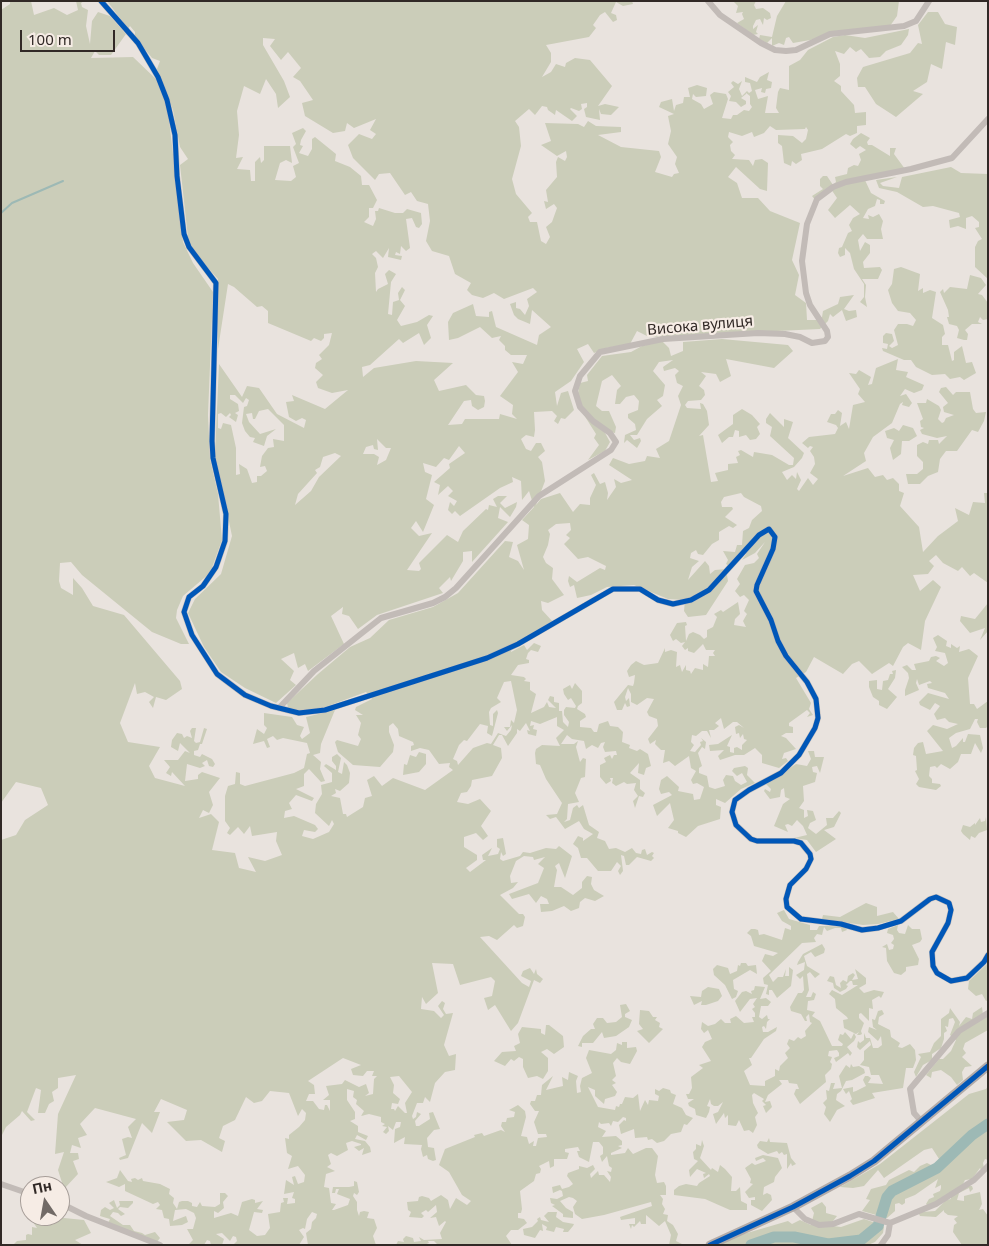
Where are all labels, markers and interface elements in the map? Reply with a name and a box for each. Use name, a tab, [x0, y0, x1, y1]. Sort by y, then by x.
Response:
scale bar	[22, 20, 118, 52]
text: 100 m	[28, 29, 72, 49]
street label: Висока вулиця	[646, 312, 754, 340]
text: Пн	[30, 1175, 54, 1198]
north arrow	[20, 1176, 70, 1226]

